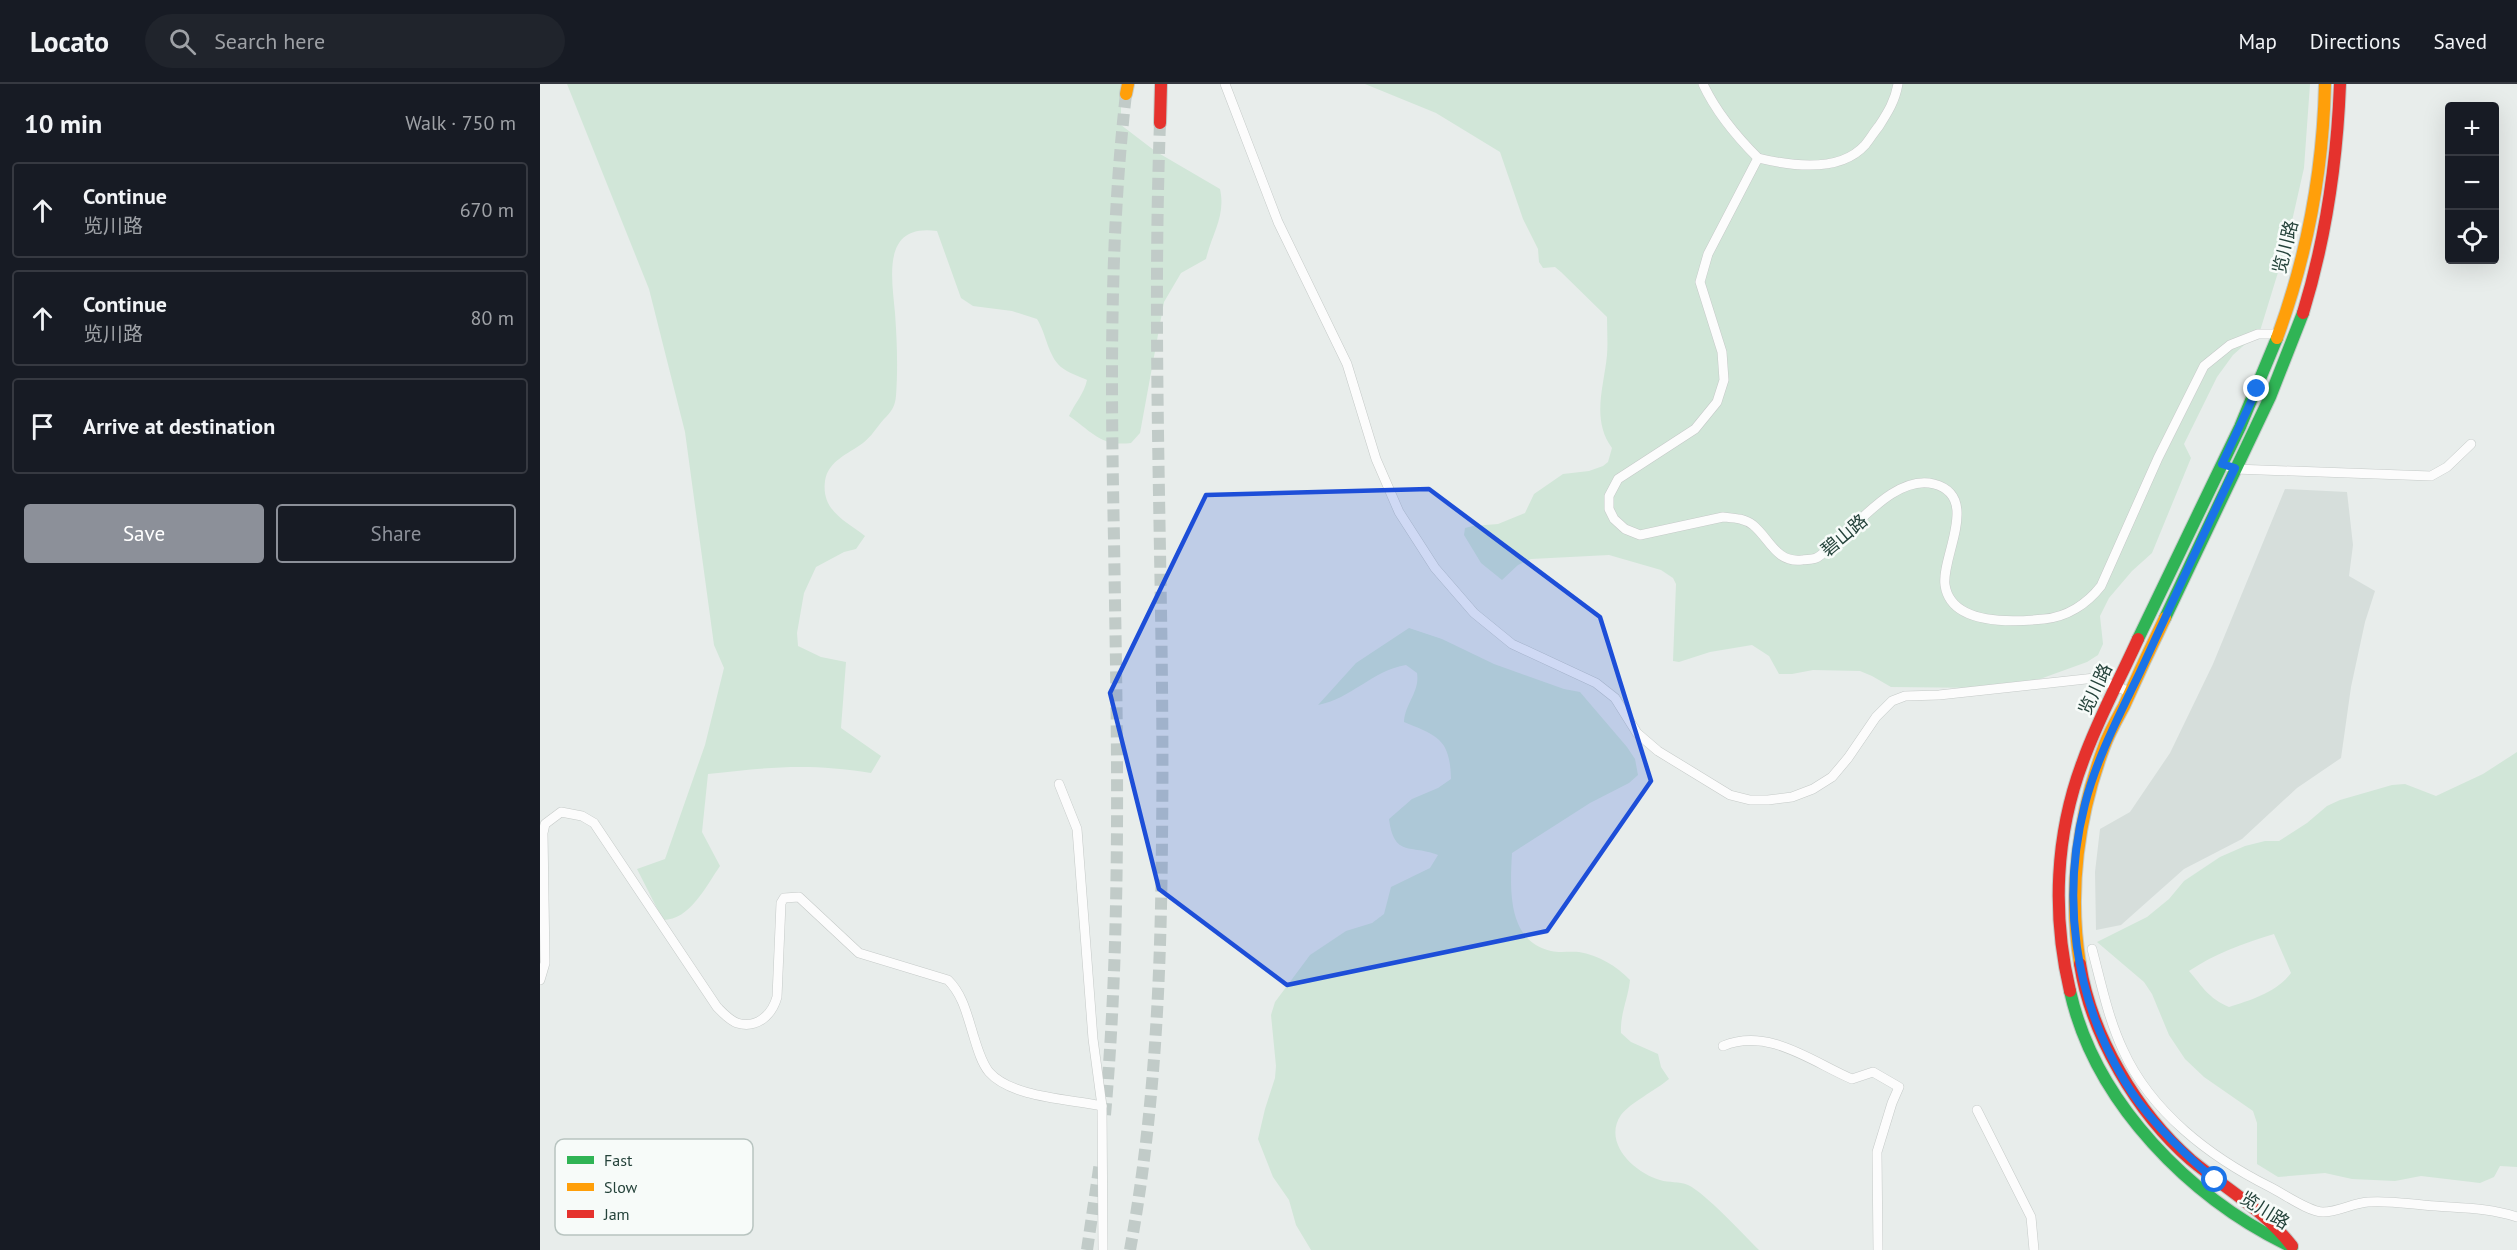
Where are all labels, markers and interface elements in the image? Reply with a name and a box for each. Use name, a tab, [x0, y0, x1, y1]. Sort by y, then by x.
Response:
search box	[145, 14, 565, 68]
text: Locato	[30, 23, 109, 60]
icon: search	[166, 25, 199, 58]
text: Search here	[214, 27, 325, 55]
text: Map	[2238, 28, 2277, 55]
text: Directions	[2310, 28, 2401, 55]
text: Saved	[2434, 28, 2487, 55]
map controls	[2445, 102, 2499, 264]
button: +	[2445, 102, 2499, 156]
text: 10 min	[24, 107, 102, 140]
text: Walk · 750 m	[405, 110, 516, 136]
button: −	[2445, 156, 2499, 210]
text: Continue	[83, 182, 167, 210]
icon: ahead	[26, 194, 59, 227]
text: 670 m	[460, 197, 514, 223]
button: locate	[2445, 210, 2499, 264]
text: 览川路	[83, 213, 143, 239]
street label: 览川路	[2267, 218, 2303, 276]
text: Continue	[83, 290, 167, 318]
icon: ahead	[26, 302, 59, 335]
text: 80 m	[471, 305, 514, 331]
text: 览川路	[83, 321, 143, 347]
route end	[2243, 375, 2269, 401]
icon: arrive	[26, 410, 59, 443]
text: Arrive at destination	[83, 412, 275, 440]
button: Save	[24, 504, 264, 563]
button: Share	[276, 504, 516, 563]
street label: 碧山路	[1816, 509, 1872, 561]
street label: 览川路	[2073, 660, 2117, 718]
legend	[555, 1139, 753, 1235]
text: Fast	[604, 1150, 633, 1170]
route start	[2201, 1166, 2227, 1192]
text: Slow	[604, 1177, 638, 1197]
street label: 览川路	[2236, 1186, 2294, 1234]
text: Jam	[603, 1204, 630, 1224]

